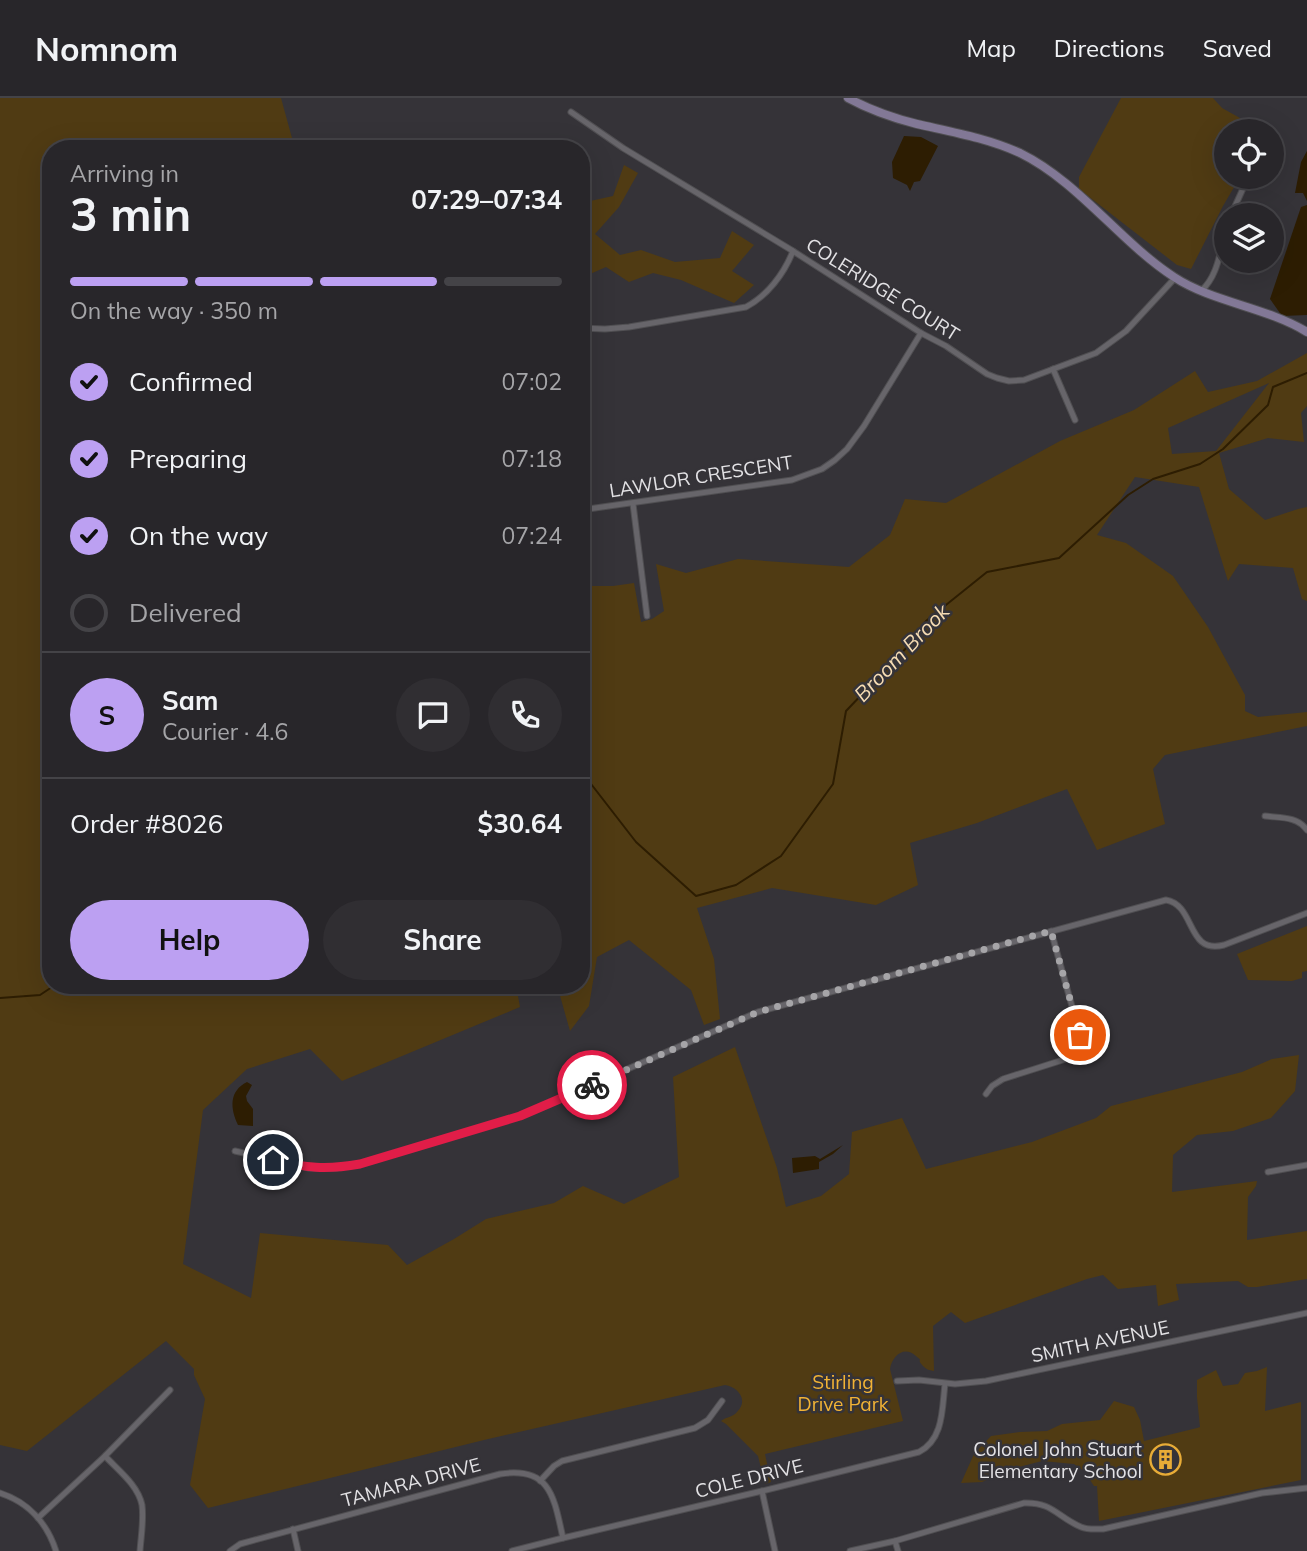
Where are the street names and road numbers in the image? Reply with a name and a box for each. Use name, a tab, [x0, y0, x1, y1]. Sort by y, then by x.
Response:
street label: COLERIDGE COURT	[802, 232, 965, 346]
street label: LAWLOR CRESCENT	[608, 450, 795, 502]
street label: SMITH AVENUE	[1029, 1315, 1171, 1367]
street label: TAMARA DRIVE	[339, 1452, 483, 1512]
street label: COLE DRIVE	[693, 1453, 805, 1503]

